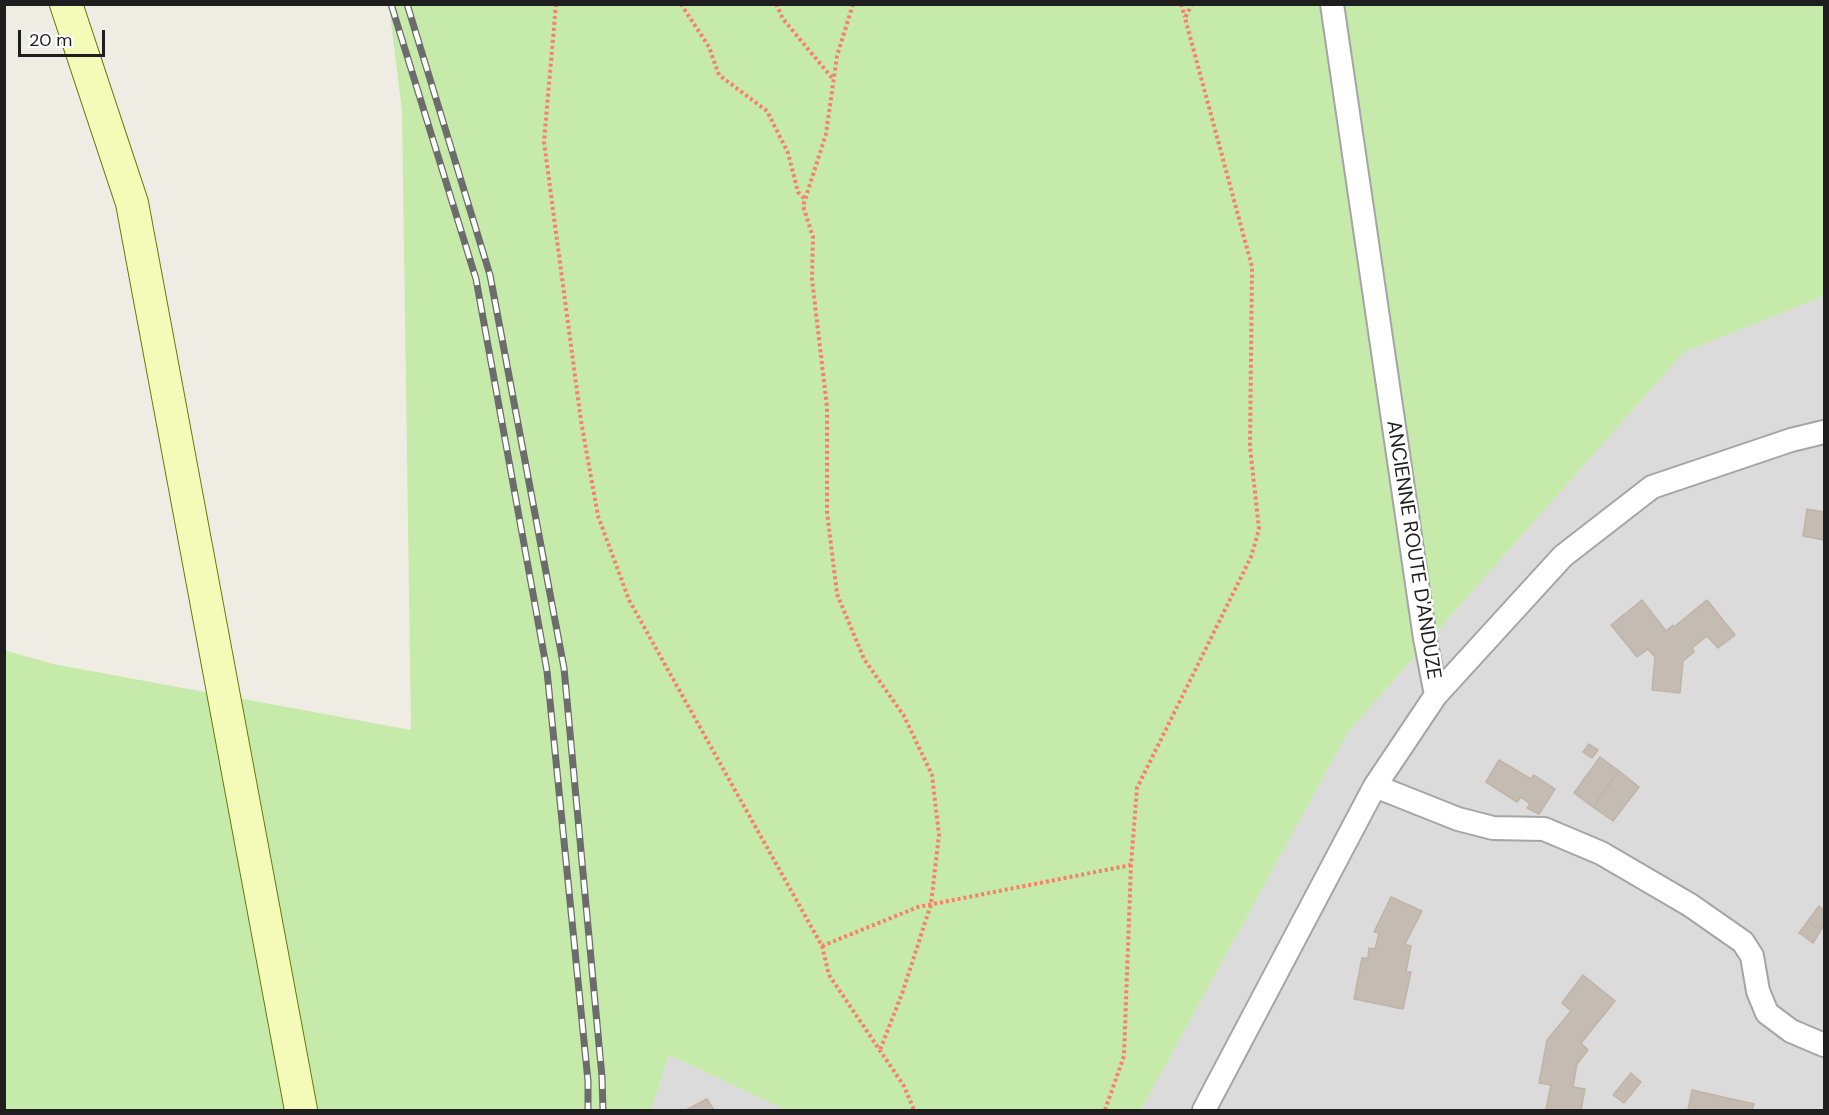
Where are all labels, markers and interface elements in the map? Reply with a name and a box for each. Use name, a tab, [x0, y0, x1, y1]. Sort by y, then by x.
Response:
scale bar	[21, 18, 108, 56]
text: 20 m	[29, 28, 72, 52]
street label: ANCIENNE ROUTE D'ANDUZE	[1381, 419, 1445, 681]

